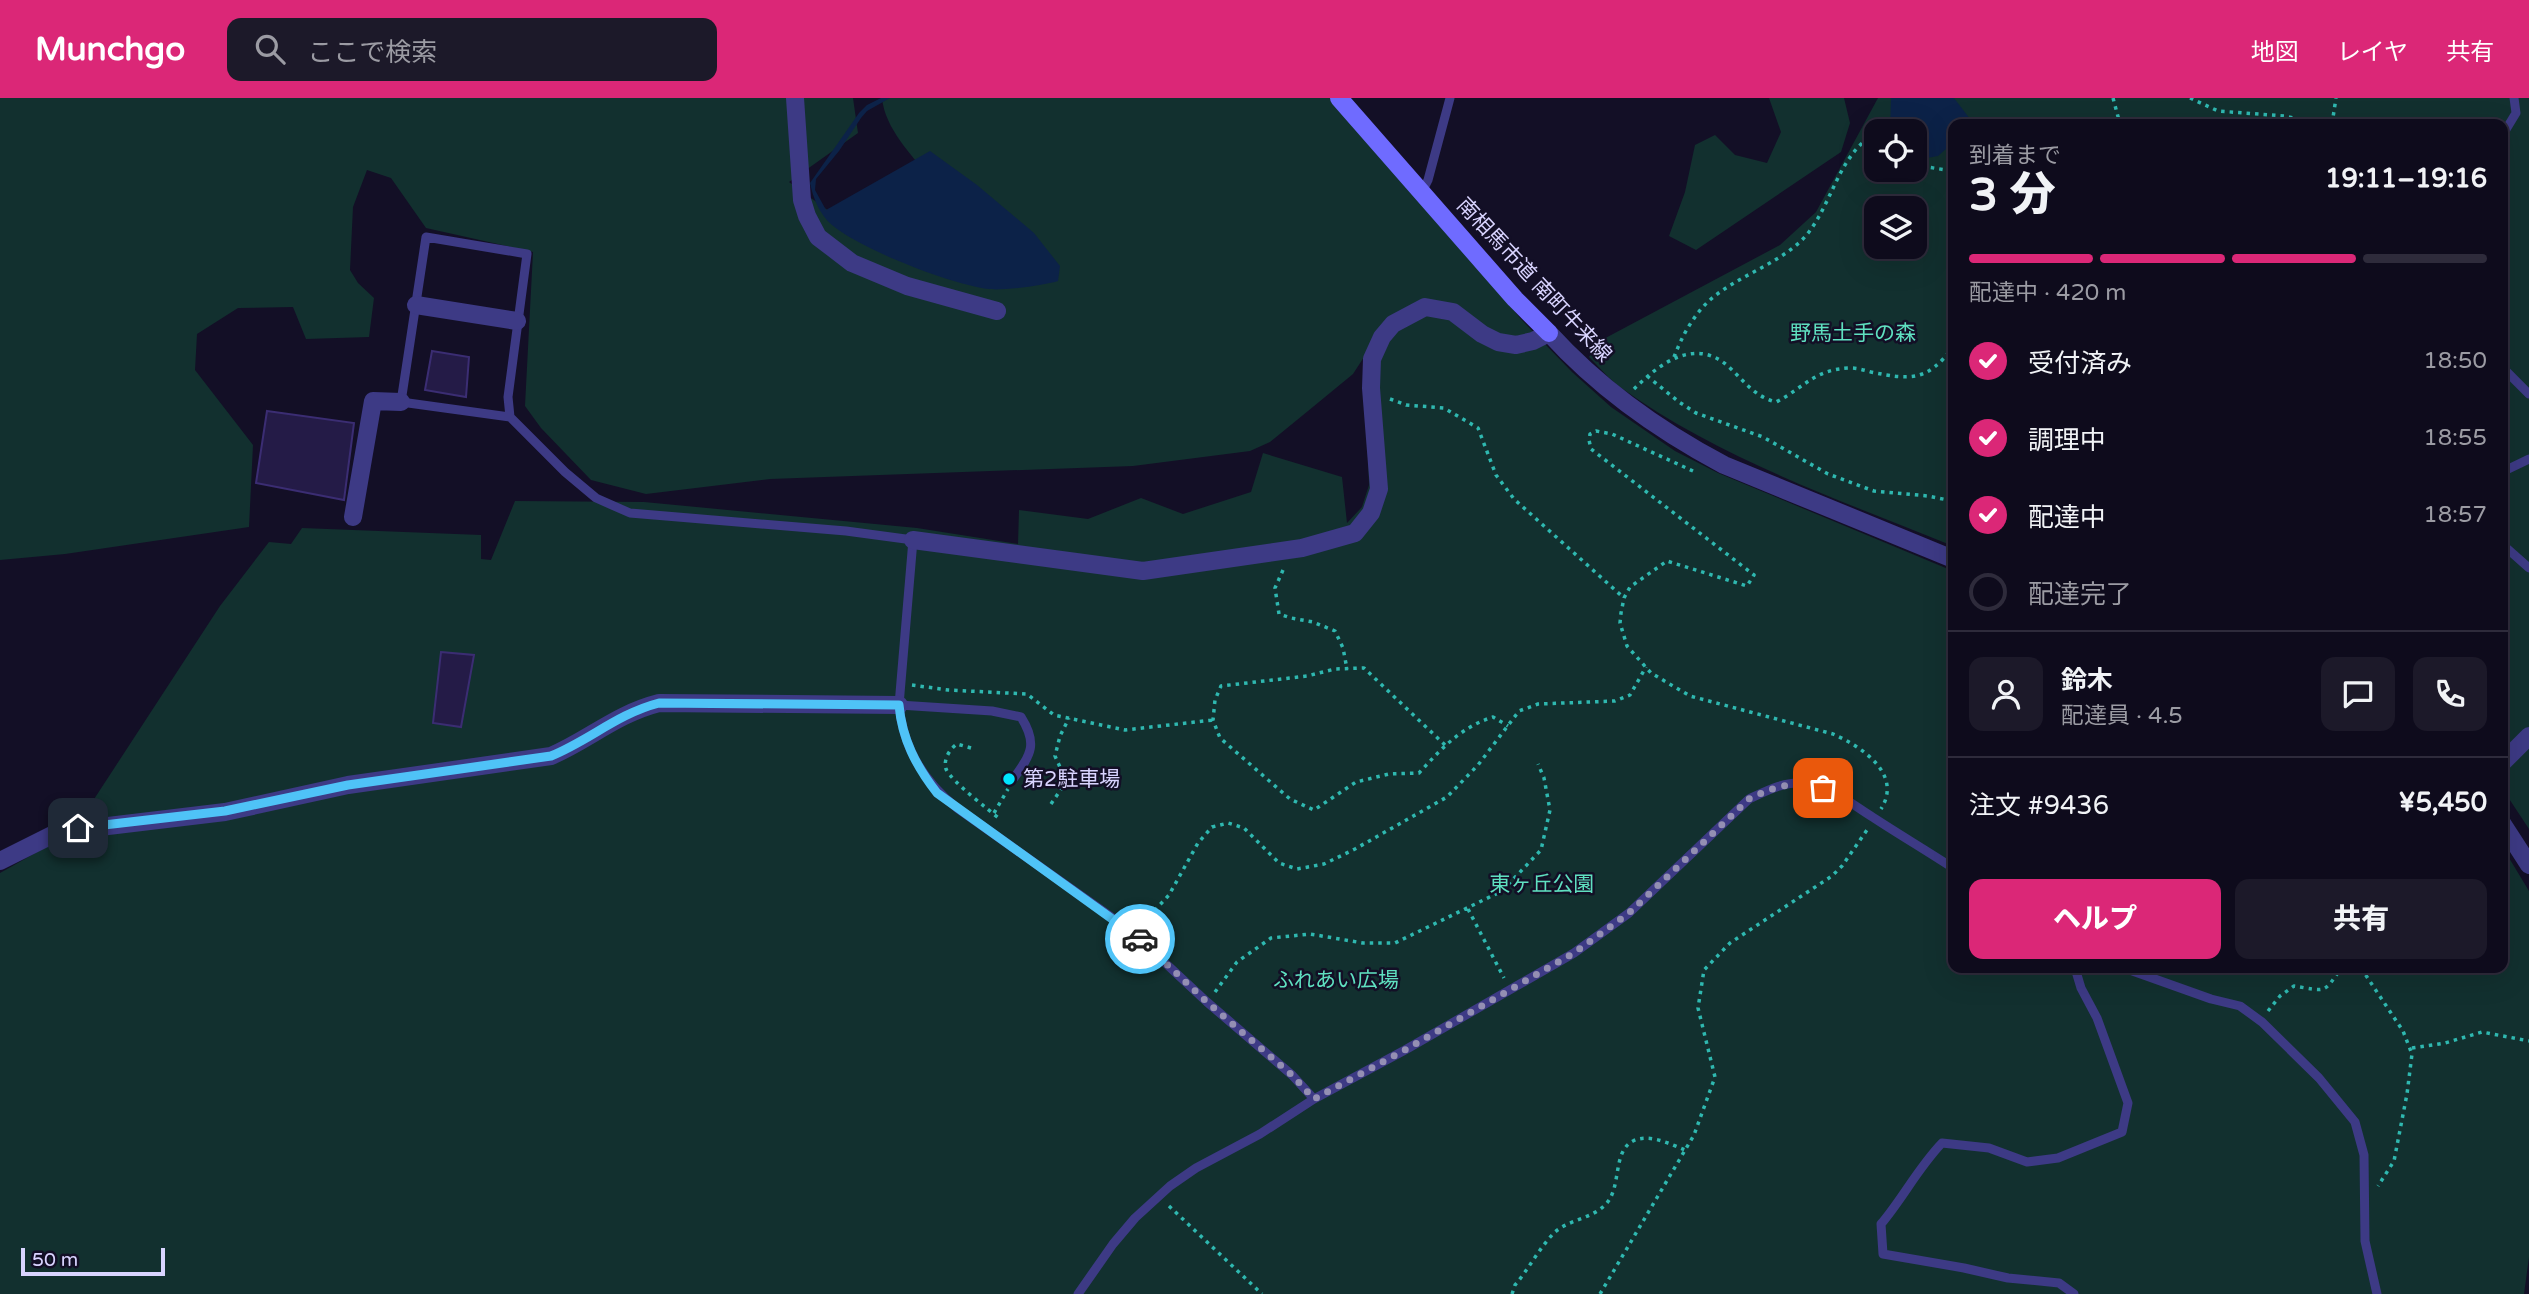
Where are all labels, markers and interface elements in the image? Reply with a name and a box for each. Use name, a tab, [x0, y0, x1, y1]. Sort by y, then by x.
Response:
search box	[227, 18, 717, 81]
text: Munchgo	[35, 30, 185, 69]
icon: search	[251, 30, 289, 68]
text: ここで検索	[307, 37, 437, 68]
text: 地図	[2251, 38, 2299, 67]
text: レイヤ	[2337, 38, 2408, 67]
text: 共有	[2446, 38, 2494, 67]
map controls	[1864, 119, 1927, 259]
button: locate	[1864, 119, 1927, 182]
text: 到着まで	[1969, 142, 2061, 170]
text: 19:11–19:16	[2325, 163, 2487, 194]
text: 3 分	[1969, 168, 2056, 223]
street label: 南相馬市道 南町牛来線	[1451, 193, 1617, 367]
button: layers	[1864, 196, 1927, 259]
text: 配達中 · 420 m	[1969, 279, 2126, 307]
park label: 野馬土手の森	[1790, 321, 1916, 346]
icon: check	[1969, 342, 2007, 380]
text: 18:50	[2423, 347, 2487, 375]
text: 受付済み	[2028, 348, 2132, 379]
icon: check	[1969, 419, 2007, 457]
text: 18:55	[2423, 424, 2487, 452]
text: 調理中	[2028, 425, 2106, 456]
icon: check	[1969, 496, 2007, 534]
text: 18:57	[2423, 501, 2487, 529]
text: 配達中	[2028, 502, 2106, 533]
text: 配達完了	[2028, 579, 2132, 610]
button: person	[1969, 657, 2043, 731]
button: chat	[2321, 657, 2395, 731]
button: phone	[2413, 657, 2487, 731]
text: 鈴木	[2061, 665, 2113, 696]
text: 配達員 · 4.5	[2061, 702, 2183, 730]
pin	[1793, 758, 1853, 818]
place label: 第2駐車場	[1023, 767, 1120, 792]
icon: bag	[1804, 769, 1842, 807]
marker: 第2駐車場	[1001, 771, 1017, 787]
text: ¥5,450	[2399, 787, 2487, 818]
text: 注文 #9436	[1969, 790, 2109, 821]
pin	[48, 798, 108, 858]
icon: home	[59, 809, 97, 847]
park label: 東ヶ丘公園	[1490, 872, 1595, 897]
button: ヘルプ	[1969, 879, 2221, 959]
button: 共有	[2235, 879, 2487, 959]
courier	[1105, 904, 1175, 974]
icon: car	[1121, 920, 1159, 958]
park label: ふれあい広場	[1273, 968, 1399, 993]
scale bar	[21, 1245, 164, 1277]
text: 50 m	[32, 1249, 78, 1271]

